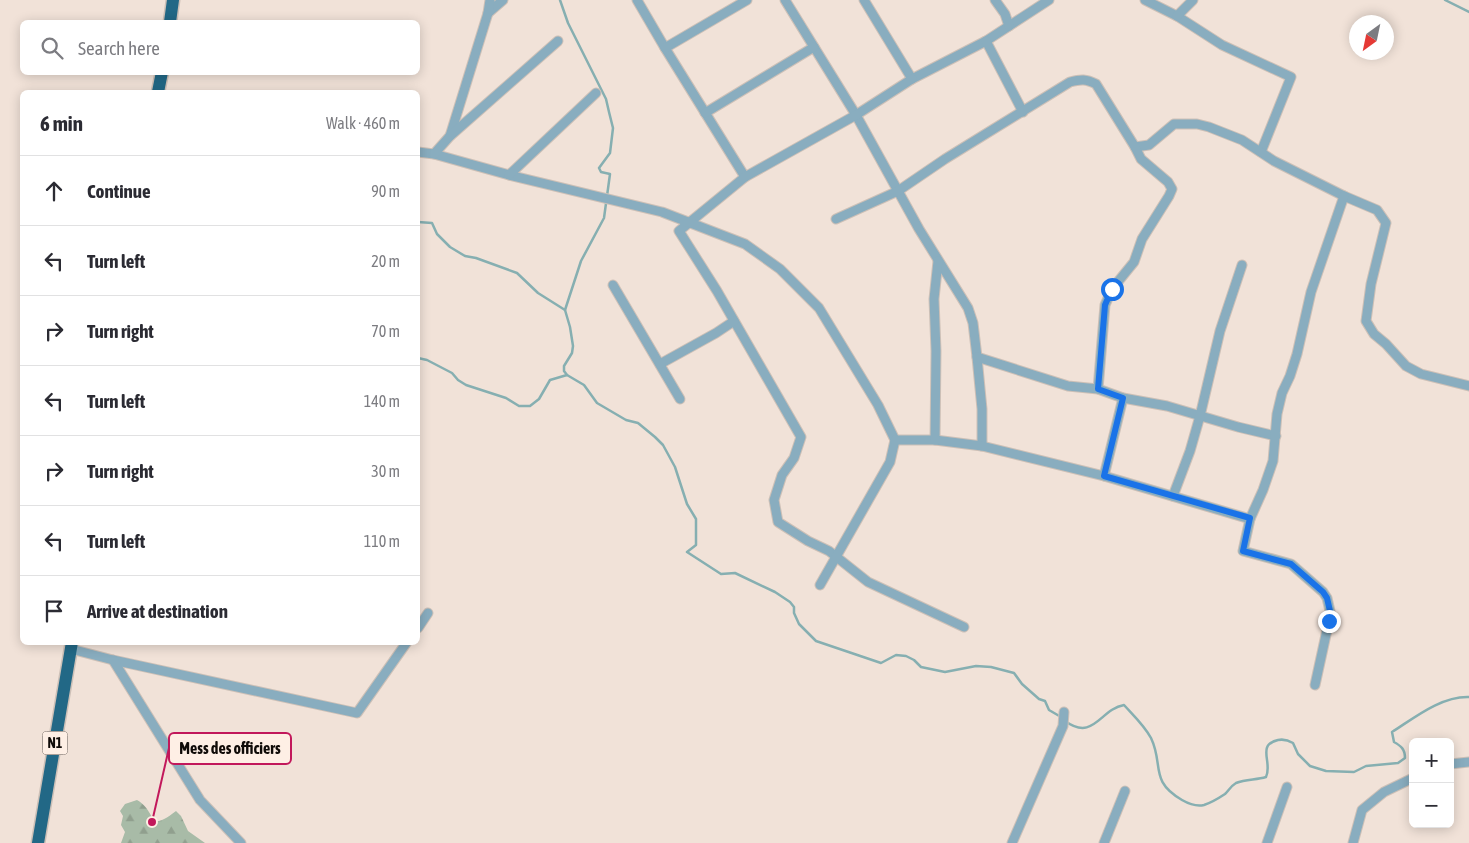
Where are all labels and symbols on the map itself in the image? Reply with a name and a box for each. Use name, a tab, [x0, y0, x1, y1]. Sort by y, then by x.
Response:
north arrow	[1349, 15, 1394, 60]
route start	[1101, 278, 1124, 301]
route end	[1318, 610, 1341, 633]
road number: N1	[42, 731, 68, 754]
callout: Mess des officiers	[169, 733, 291, 764]
text: Mess des officiers	[179, 739, 281, 757]

